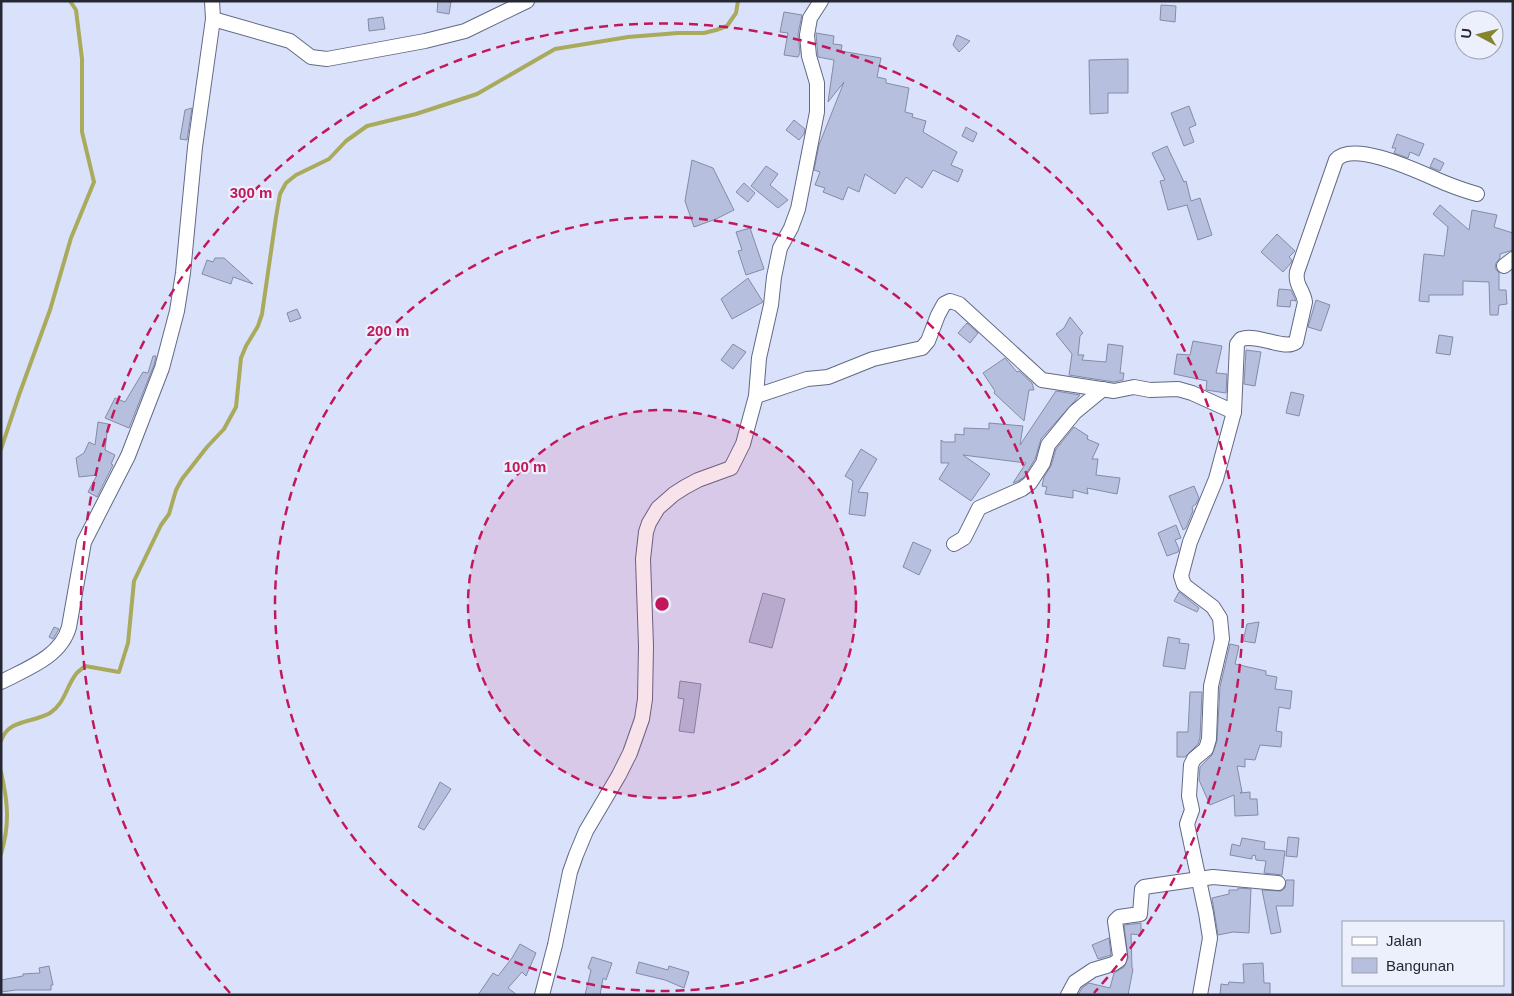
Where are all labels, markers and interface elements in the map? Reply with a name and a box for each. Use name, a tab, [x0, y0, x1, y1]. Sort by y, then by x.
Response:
north arrow	[1454, 10, 1504, 60]
text: U	[1458, 27, 1475, 39]
text: 300 m	[230, 184, 272, 201]
text: 200 m	[367, 322, 409, 339]
text: 100 m	[504, 458, 546, 475]
centre of rings	[653, 595, 671, 613]
legend	[1342, 921, 1504, 986]
text: Jalan	[1386, 932, 1422, 949]
text: Bangunan	[1386, 957, 1454, 974]

